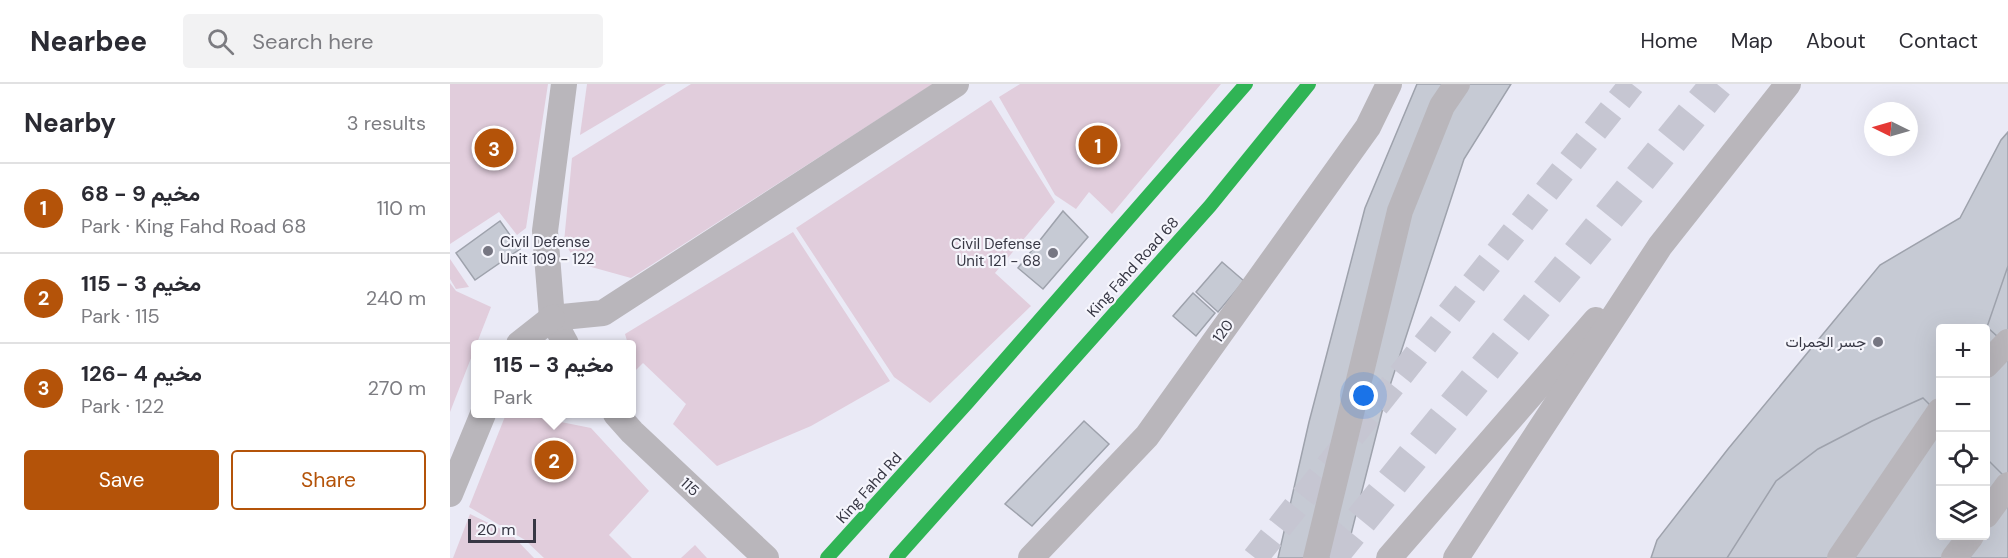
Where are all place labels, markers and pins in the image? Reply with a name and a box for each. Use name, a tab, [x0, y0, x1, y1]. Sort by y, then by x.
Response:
pin: 1	[1078, 122, 1118, 168]
pin: 3	[474, 126, 513, 170]
place label: Civil Defense Unit 109 - 122	[500, 232, 594, 269]
place label: Civil Defense Unit 121 - 68	[951, 234, 1041, 271]
marker: Civil Defense Unit 109 - 122	[481, 244, 495, 258]
marker: Civil Defense Unit 121 - 68	[1046, 246, 1060, 260]
place label: جسر الجمرات	[1786, 332, 1866, 352]
marker: جسر الجمرات	[1871, 335, 1885, 349]
pin: 2	[534, 438, 574, 482]

